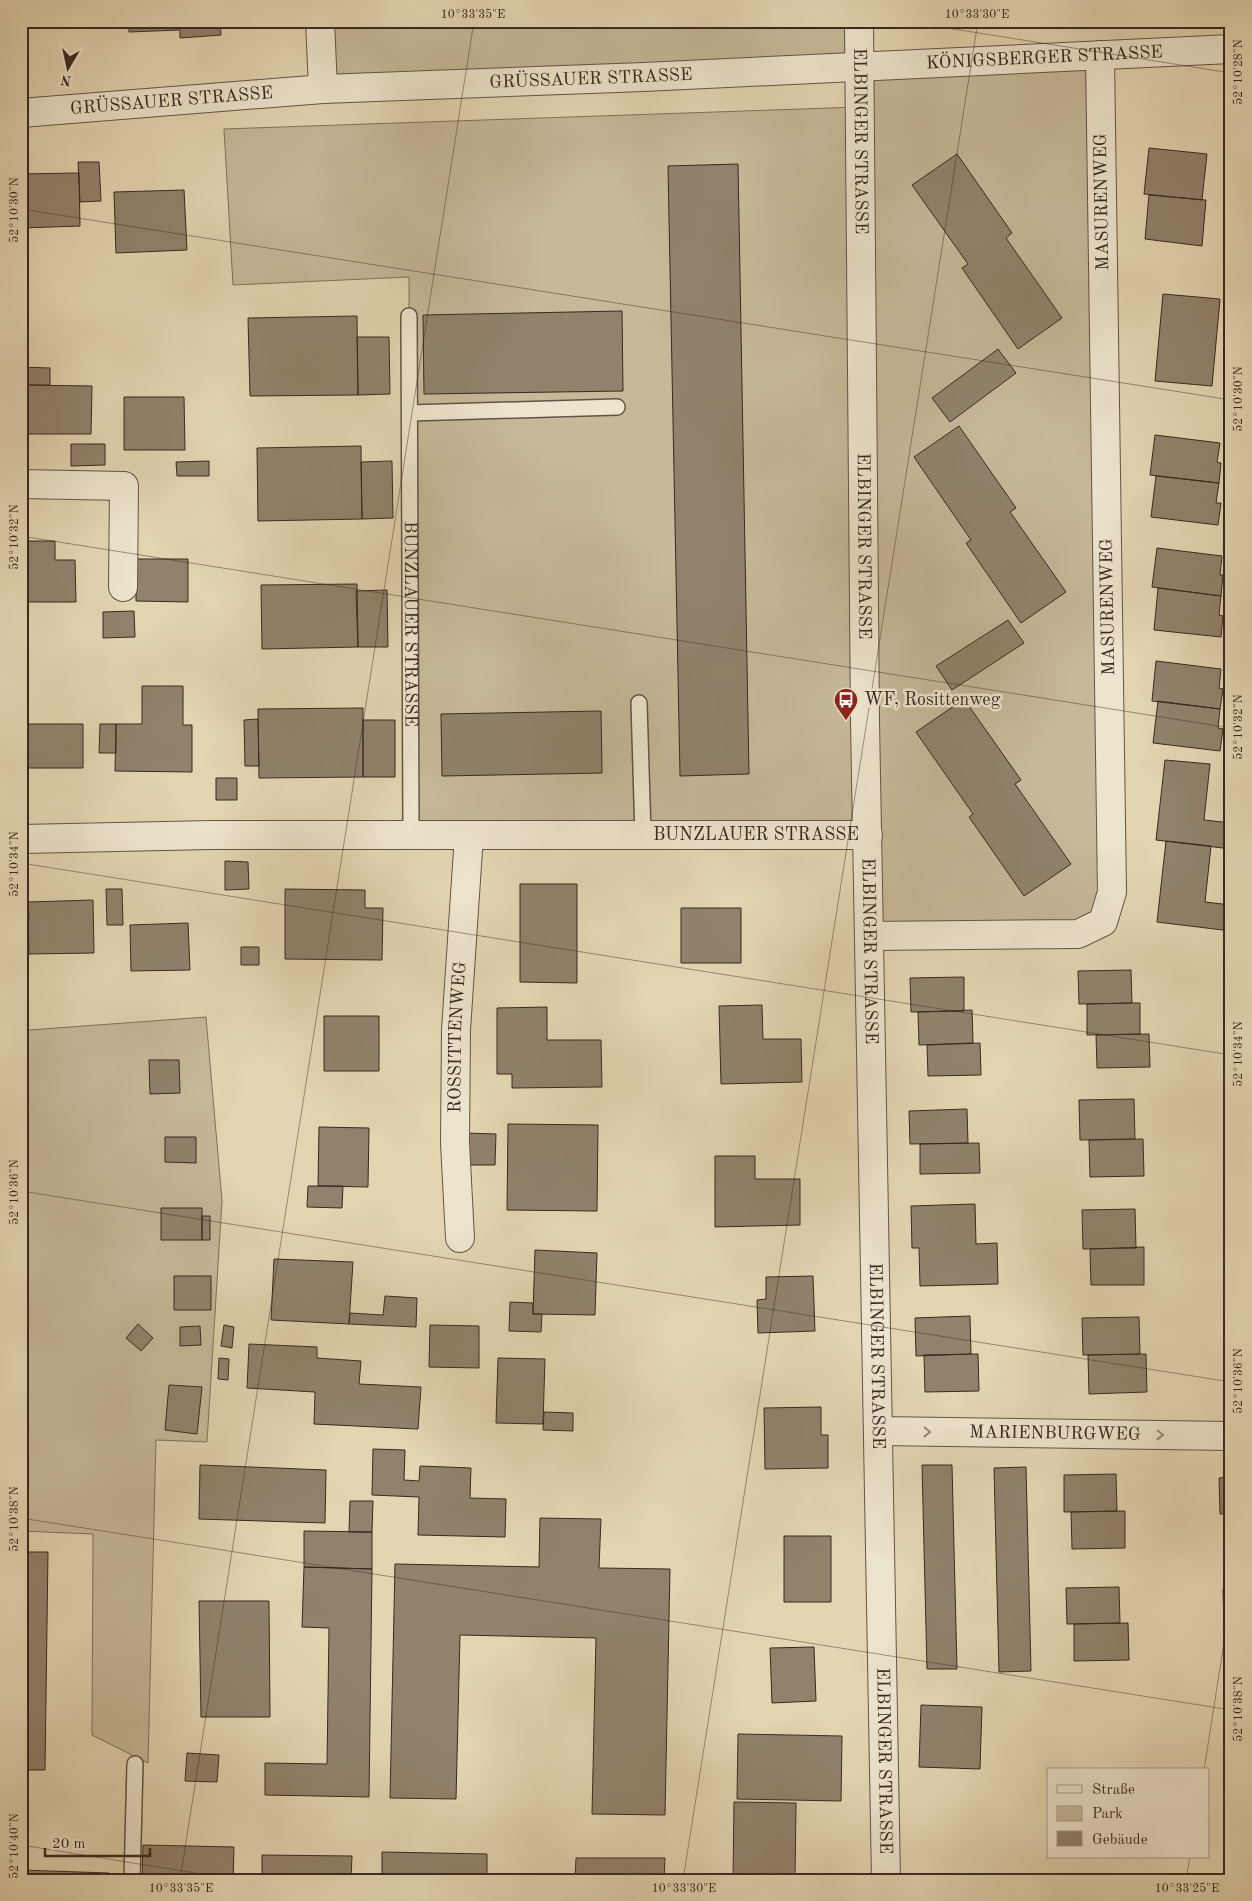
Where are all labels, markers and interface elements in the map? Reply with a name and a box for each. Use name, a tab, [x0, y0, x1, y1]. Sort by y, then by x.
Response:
text: 10°33'35"E	[441, 8, 505, 21]
text: 10°33'30"E	[945, 9, 1009, 21]
text: 52°10'28"N	[1232, 39, 1245, 105]
north arrow	[42, 42, 92, 92]
street label: KÖNIGSBERGER STRASSE	[926, 43, 1163, 73]
street label: ELBINGER STRASSE	[850, 48, 870, 234]
street label: GRÜSSAUER STRASSE	[489, 66, 693, 92]
text: N	[59, 72, 73, 88]
street label: GRÜSSAUER STRASSE	[69, 84, 274, 118]
street label: MASURENWEG	[1092, 133, 1112, 271]
text: 52°10'30"N	[8, 177, 21, 243]
text: 52°10'30"N	[1232, 366, 1245, 432]
street label: ELBINGER STRASSE	[854, 453, 873, 639]
text: 52°10'32"N	[8, 504, 21, 570]
street label: BUNZLAUER STRASSE	[401, 521, 420, 727]
street label: MASURENWEG	[1098, 538, 1118, 676]
bus stop icon: WF, Rosittenweg	[833, 687, 859, 721]
place label: WF, Rosittenweg	[864, 691, 1001, 709]
text: 52°10'32"N	[1232, 694, 1245, 760]
street label: BUNZLAUER STRASSE	[653, 826, 859, 844]
text: 52°10'34"N	[8, 831, 21, 897]
street label: ELBINGER STRASSE	[858, 857, 880, 1044]
street label: ROSSITTENWEG	[446, 961, 470, 1113]
text: 52°10'34"N	[1232, 1021, 1245, 1087]
text: 52°10'36"N	[8, 1159, 21, 1225]
street label: ELBINGER STRASSE	[866, 1262, 887, 1449]
text: 52°10'36"N	[1232, 1348, 1245, 1414]
street label: MARIENBURGWEG	[969, 1423, 1141, 1444]
one-way arrow	[924, 1427, 932, 1437]
one-way arrow	[1156, 1430, 1164, 1440]
text: 52°10'38"N	[8, 1486, 21, 1552]
street label: ELBINGER STRASSE	[873, 1667, 895, 1854]
text: 52°10'38"N	[1232, 1676, 1245, 1742]
legend	[1047, 1768, 1210, 1858]
text: Straße	[1092, 1783, 1135, 1798]
text: Park	[1092, 1807, 1123, 1822]
text: 52°10'40"N	[8, 1813, 21, 1879]
scale bar	[45, 1826, 150, 1858]
text: Gebäude	[1092, 1833, 1148, 1848]
text: 20 m	[52, 1837, 86, 1852]
text: 10°33'35"E	[149, 1882, 213, 1895]
text: 10°33'25"E	[1155, 1882, 1219, 1895]
text: 10°33'30"E	[652, 1883, 716, 1895]

